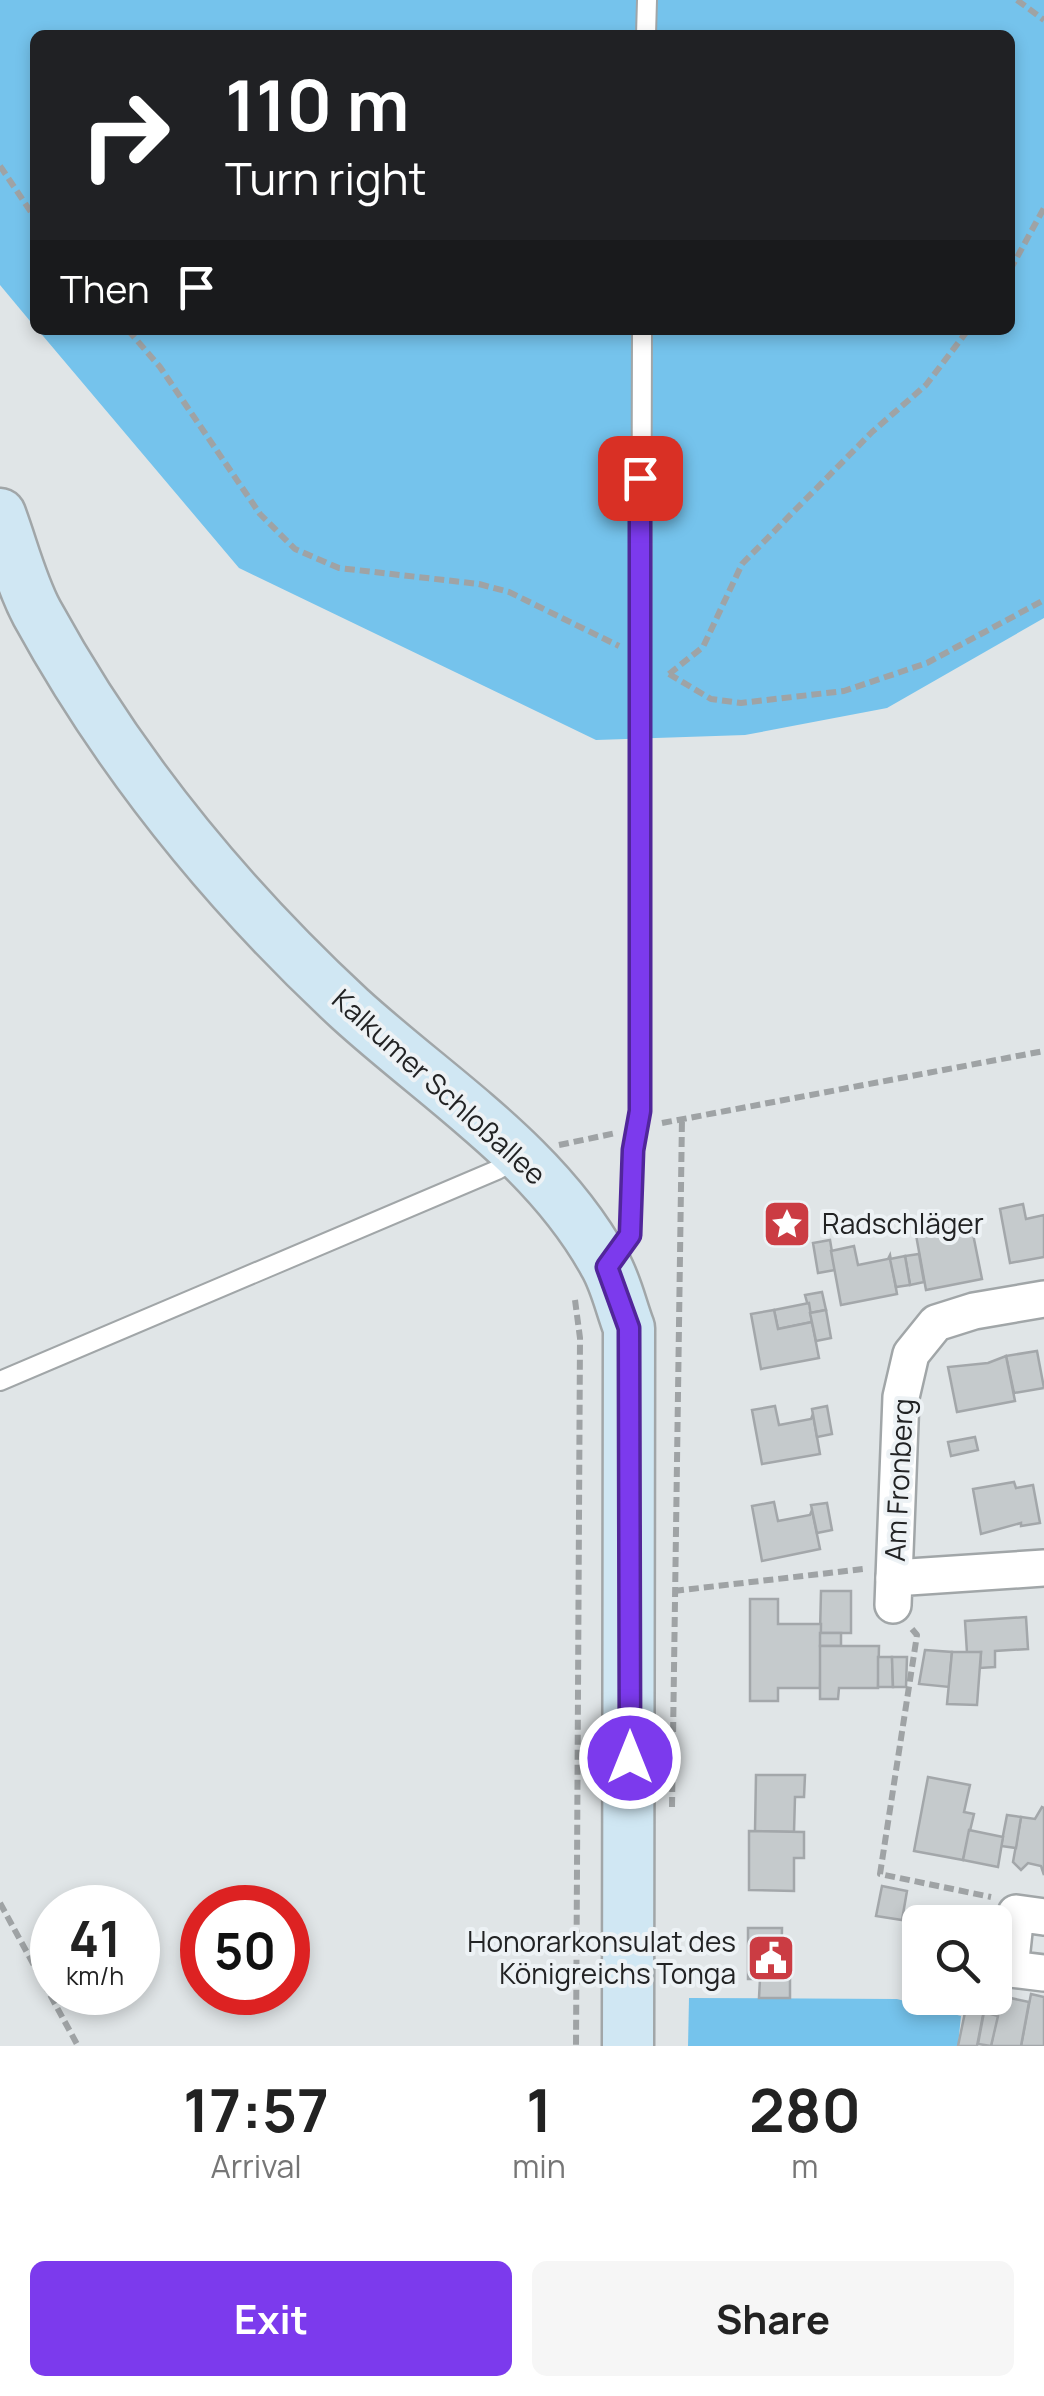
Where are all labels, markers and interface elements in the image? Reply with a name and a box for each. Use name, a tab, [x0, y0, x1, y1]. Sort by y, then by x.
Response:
text: 110 m	[225, 56, 409, 152]
icon: right	[60, 70, 190, 200]
text: Turn right	[225, 147, 426, 209]
icon: arrive	[169, 260, 224, 315]
text: Then	[60, 262, 149, 314]
pin	[598, 436, 683, 521]
icon: arrive	[613, 451, 668, 506]
street label: Kalkumer Schloßallee	[325, 980, 555, 1193]
place icon: Radschläger	[761, 1198, 813, 1250]
place label: Radschläger	[822, 1204, 984, 1242]
street label: Am Fronberg	[875, 1397, 921, 1562]
position arrow	[578, 1706, 682, 1810]
speed limit sign: 50	[180, 1885, 310, 2015]
text: 41	[69, 1904, 121, 1972]
map controls	[902, 1905, 1012, 2015]
button: search	[902, 1905, 1012, 2015]
place label: Honorarkonsulat des Königreichs Tonga	[467, 1922, 736, 1992]
public building icon: Honorarkonsulat des Königreichs Tonga	[745, 1932, 797, 1984]
text: km/h	[66, 1958, 124, 1993]
text: 17:57	[183, 2068, 329, 2150]
text: 1	[526, 2068, 552, 2150]
text: 280	[749, 2068, 861, 2150]
text: Arrival	[210, 2144, 302, 2188]
text: min	[512, 2144, 566, 2188]
text: m	[791, 2144, 818, 2188]
button: Exit	[30, 2261, 512, 2376]
button: Share	[532, 2261, 1014, 2376]

